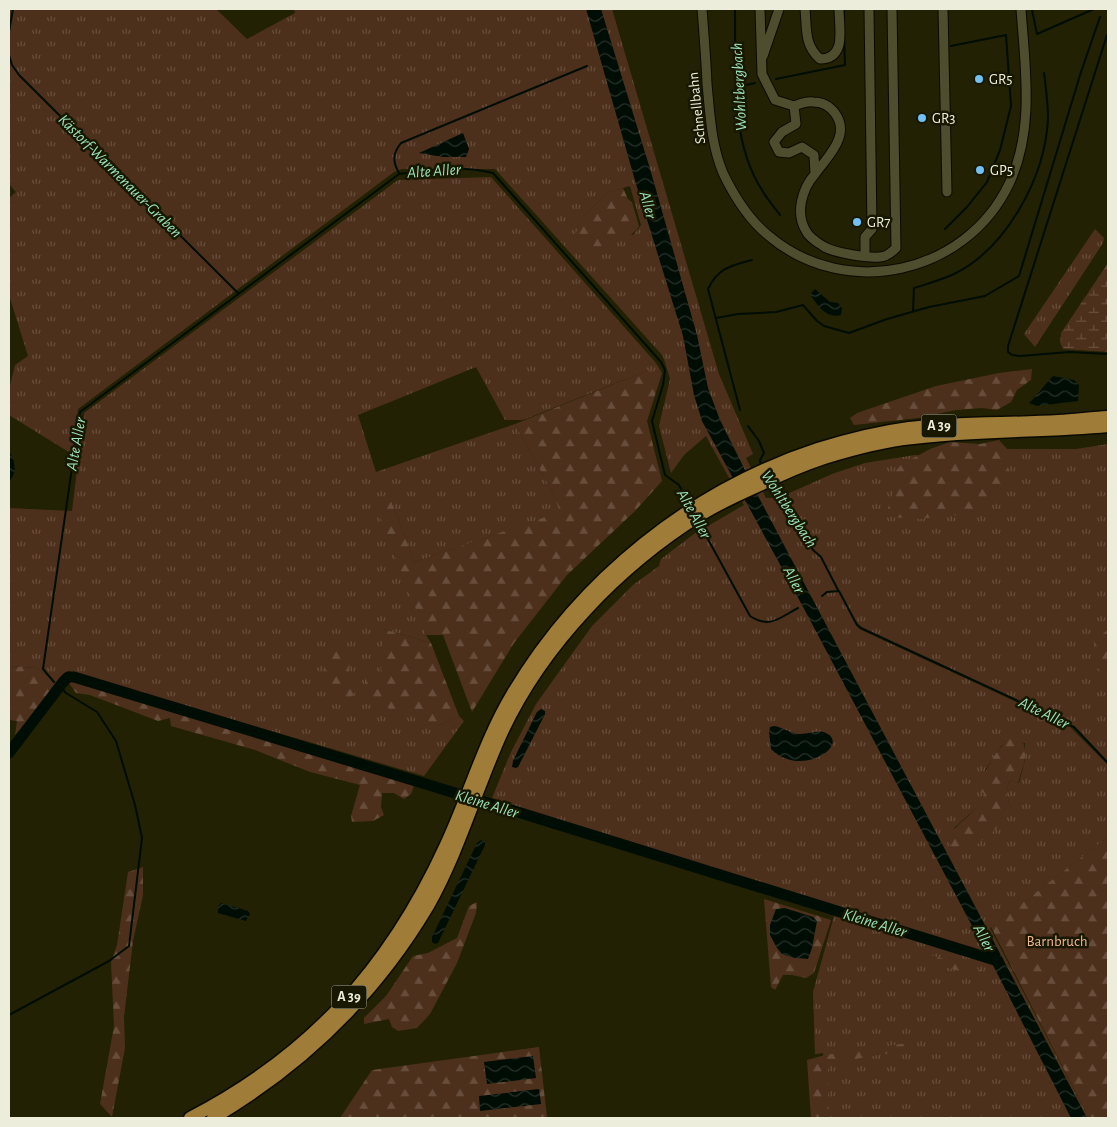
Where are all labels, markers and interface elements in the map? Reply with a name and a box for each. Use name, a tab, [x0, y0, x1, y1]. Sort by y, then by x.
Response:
water label: Wohltbergbach	[729, 42, 749, 132]
street label: Schnellbahn	[686, 71, 708, 145]
place label: GR5	[989, 72, 1013, 87]
marker: GR5	[973, 73, 985, 85]
water label: Kästorf-Warmenauer-Graben	[55, 111, 185, 241]
place label: GR3	[932, 111, 956, 126]
marker: GR3	[916, 112, 928, 124]
water label: Alte Aller	[406, 161, 462, 181]
place label: GP5	[990, 163, 1013, 178]
marker: GP5	[974, 164, 986, 176]
water label: Aller	[636, 189, 660, 221]
place label: GR7	[867, 215, 891, 230]
marker: GR7	[851, 216, 863, 228]
road number: A 39	[922, 414, 956, 438]
water label: Alte Aller	[63, 415, 89, 473]
water label: Wohltbergbach	[758, 468, 820, 550]
water label: Alte Aller	[674, 486, 714, 542]
water label: Aller	[780, 563, 808, 597]
water label: Alte Aller	[1015, 694, 1072, 732]
water label: Kleine Aller	[453, 787, 521, 821]
water label: Kleine Aller	[841, 906, 909, 940]
water label: Aller	[970, 921, 998, 955]
park label: Barnbruch	[1026, 934, 1088, 949]
road number: A 39	[332, 986, 366, 1009]

